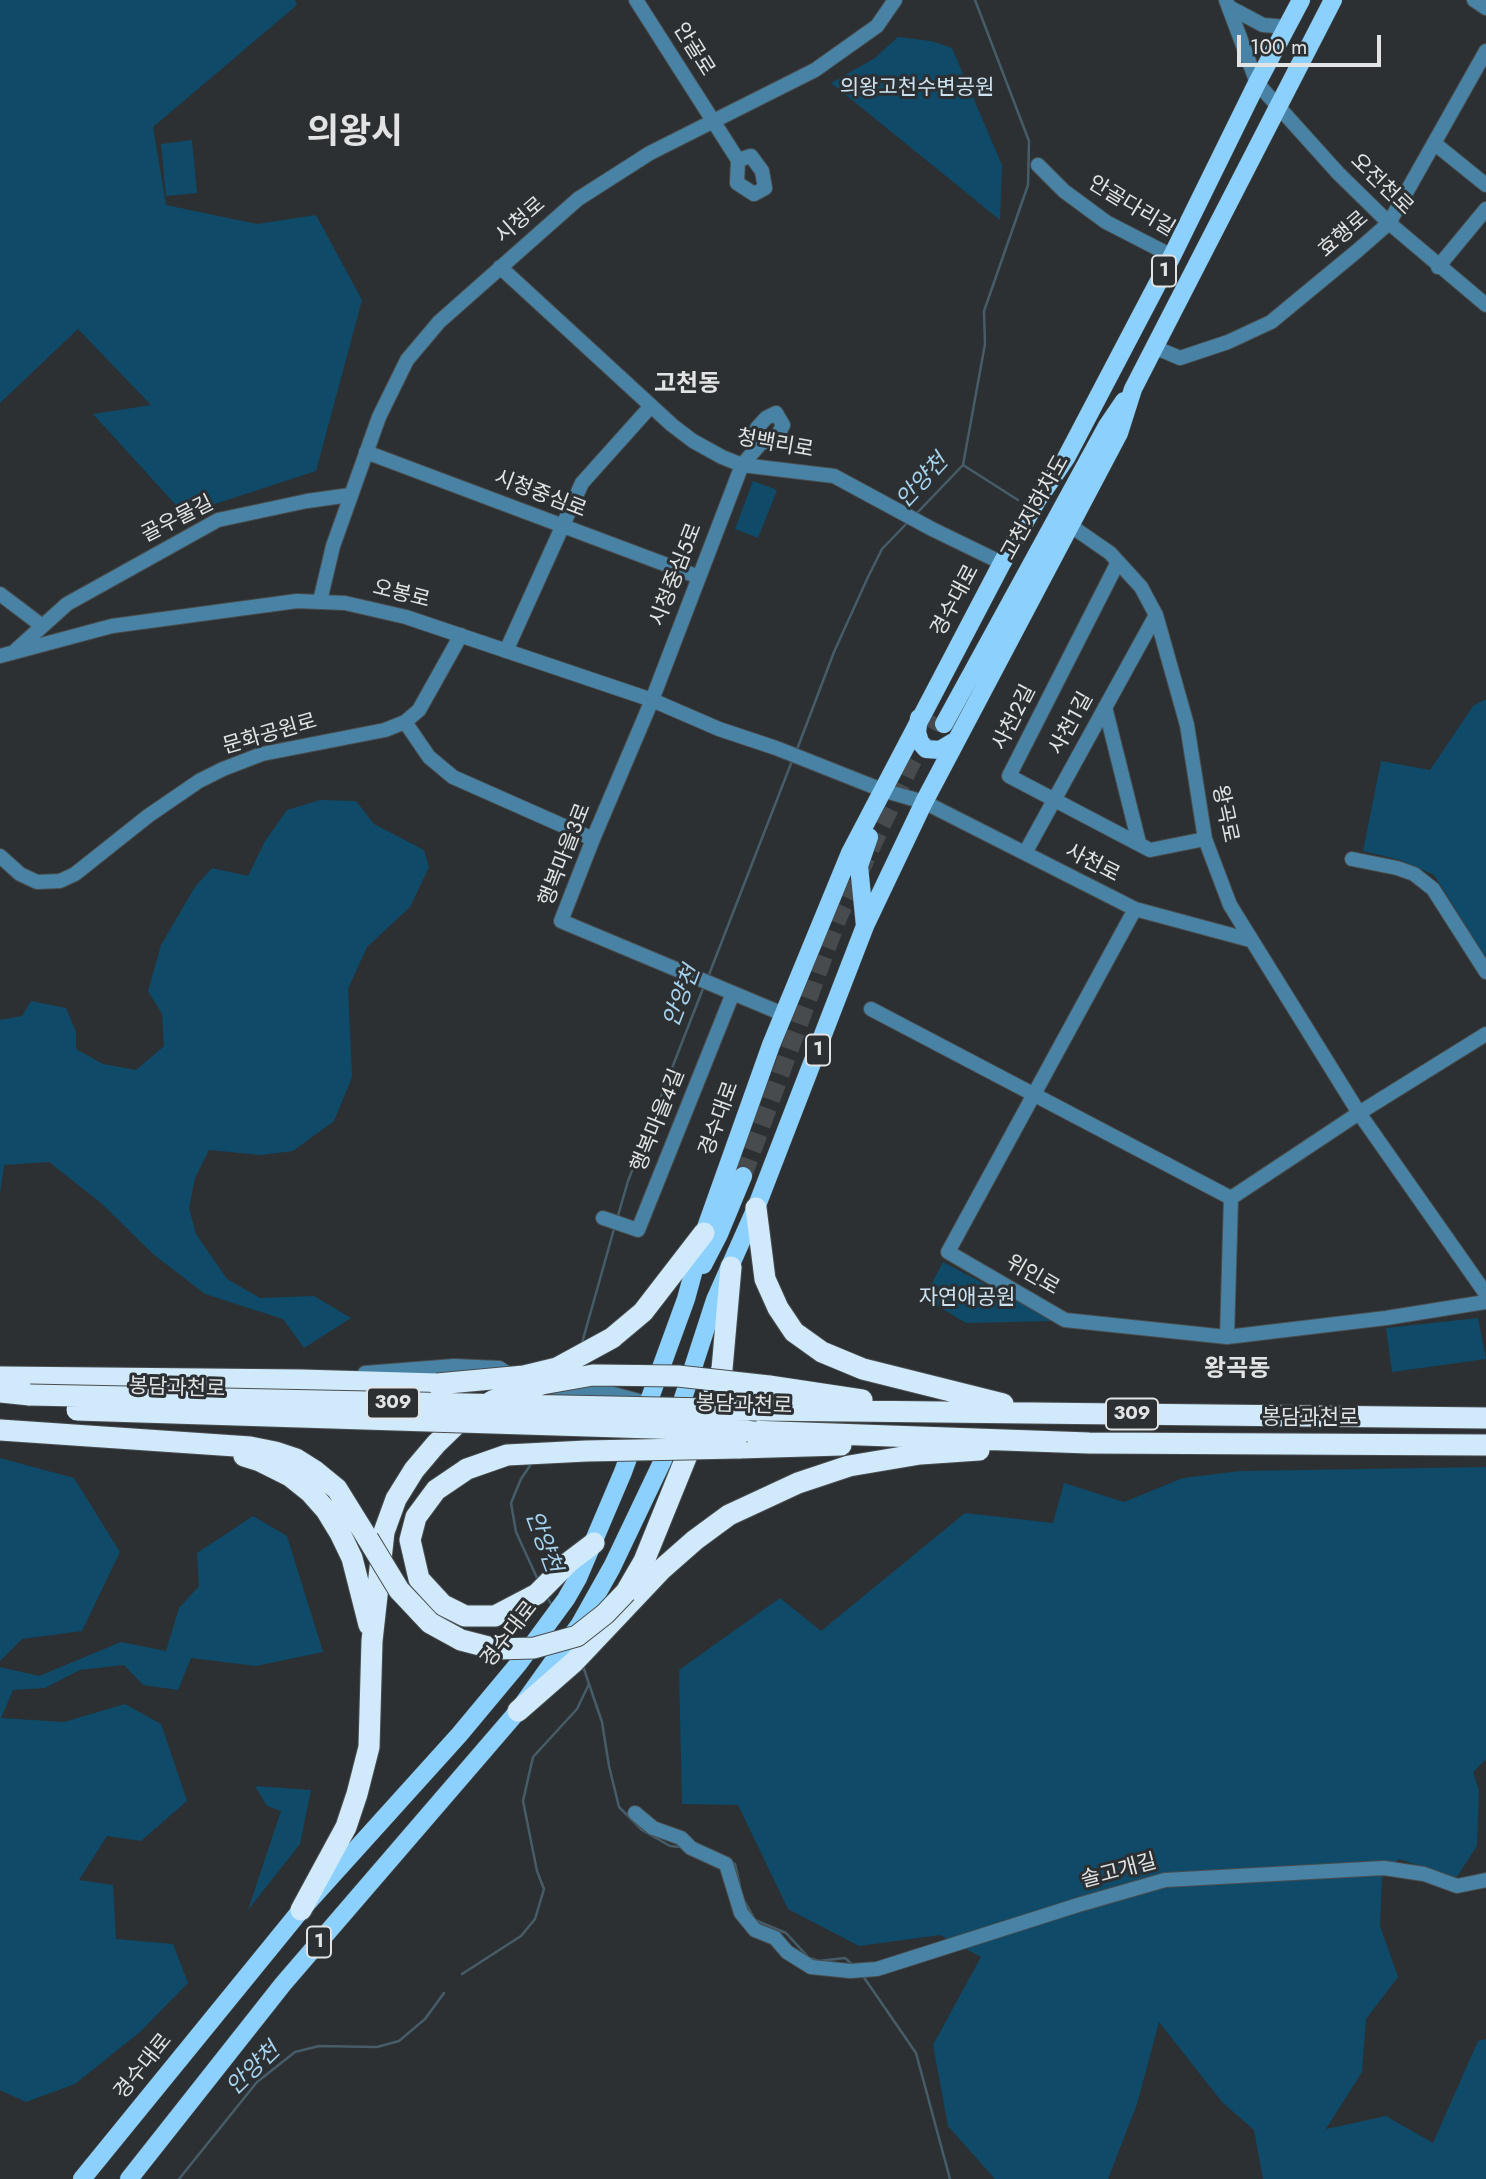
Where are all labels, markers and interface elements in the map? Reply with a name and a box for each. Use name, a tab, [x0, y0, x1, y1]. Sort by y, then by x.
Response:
street label: 안골로	[667, 19, 719, 81]
scale bar	[1241, 21, 1384, 65]
text: 100 m	[1250, 32, 1307, 62]
park label: 의왕고천수변공원	[840, 76, 994, 102]
district label: 의왕시	[307, 114, 403, 156]
street label: 오전천로	[1344, 149, 1418, 221]
street label: 안골다리길	[1083, 171, 1179, 243]
street label: 시청로	[491, 192, 551, 250]
street label: 효행로	[1314, 206, 1374, 264]
road number: 1	[1152, 256, 1176, 286]
district label: 고천동	[654, 371, 720, 399]
street label: 청백리로	[735, 426, 815, 464]
water label: 안양천	[891, 449, 955, 515]
street label: 고천지하차도	[997, 451, 1075, 565]
street label: 시청중심로	[490, 466, 590, 524]
street label: 골우물길	[138, 491, 218, 549]
street label: 시청중심5로	[646, 520, 708, 630]
street label: 경수대로	[927, 561, 985, 641]
street label: 오봉로	[370, 576, 432, 614]
street label: 사천2길	[988, 681, 1042, 755]
street label: 사천1길	[1045, 688, 1099, 760]
street label: 문화공원로	[220, 710, 320, 760]
street label: 왕곡로	[1206, 783, 1242, 845]
street label: 행복마을3로	[535, 800, 597, 910]
street label: 사천로	[1060, 840, 1124, 888]
water label: 안양천	[659, 962, 707, 1032]
road number: 1	[806, 1034, 830, 1066]
street label: 행복마을4길	[627, 1066, 691, 1176]
street label: 경수대로	[695, 1078, 745, 1160]
street label: 위인로	[1001, 1251, 1063, 1301]
park label: 자연애공원	[919, 1286, 1015, 1312]
district label: 왕곡동	[1204, 1356, 1270, 1384]
street label: 봉담과천로	[128, 1375, 226, 1403]
road number: 309	[367, 1387, 419, 1418]
street label: 봉담과천로	[695, 1392, 793, 1420]
road number: 309	[1106, 1398, 1158, 1430]
street label: 봉담과천로	[1262, 1406, 1358, 1432]
water label: 안양천	[518, 1507, 566, 1577]
street label: 경수대로	[476, 1597, 544, 1673]
street label: 솔고개길	[1078, 1850, 1160, 1894]
road number: 1	[307, 1926, 331, 1958]
street label: 경수대로	[110, 2029, 178, 2105]
water label: 안양천	[222, 2038, 286, 2102]

